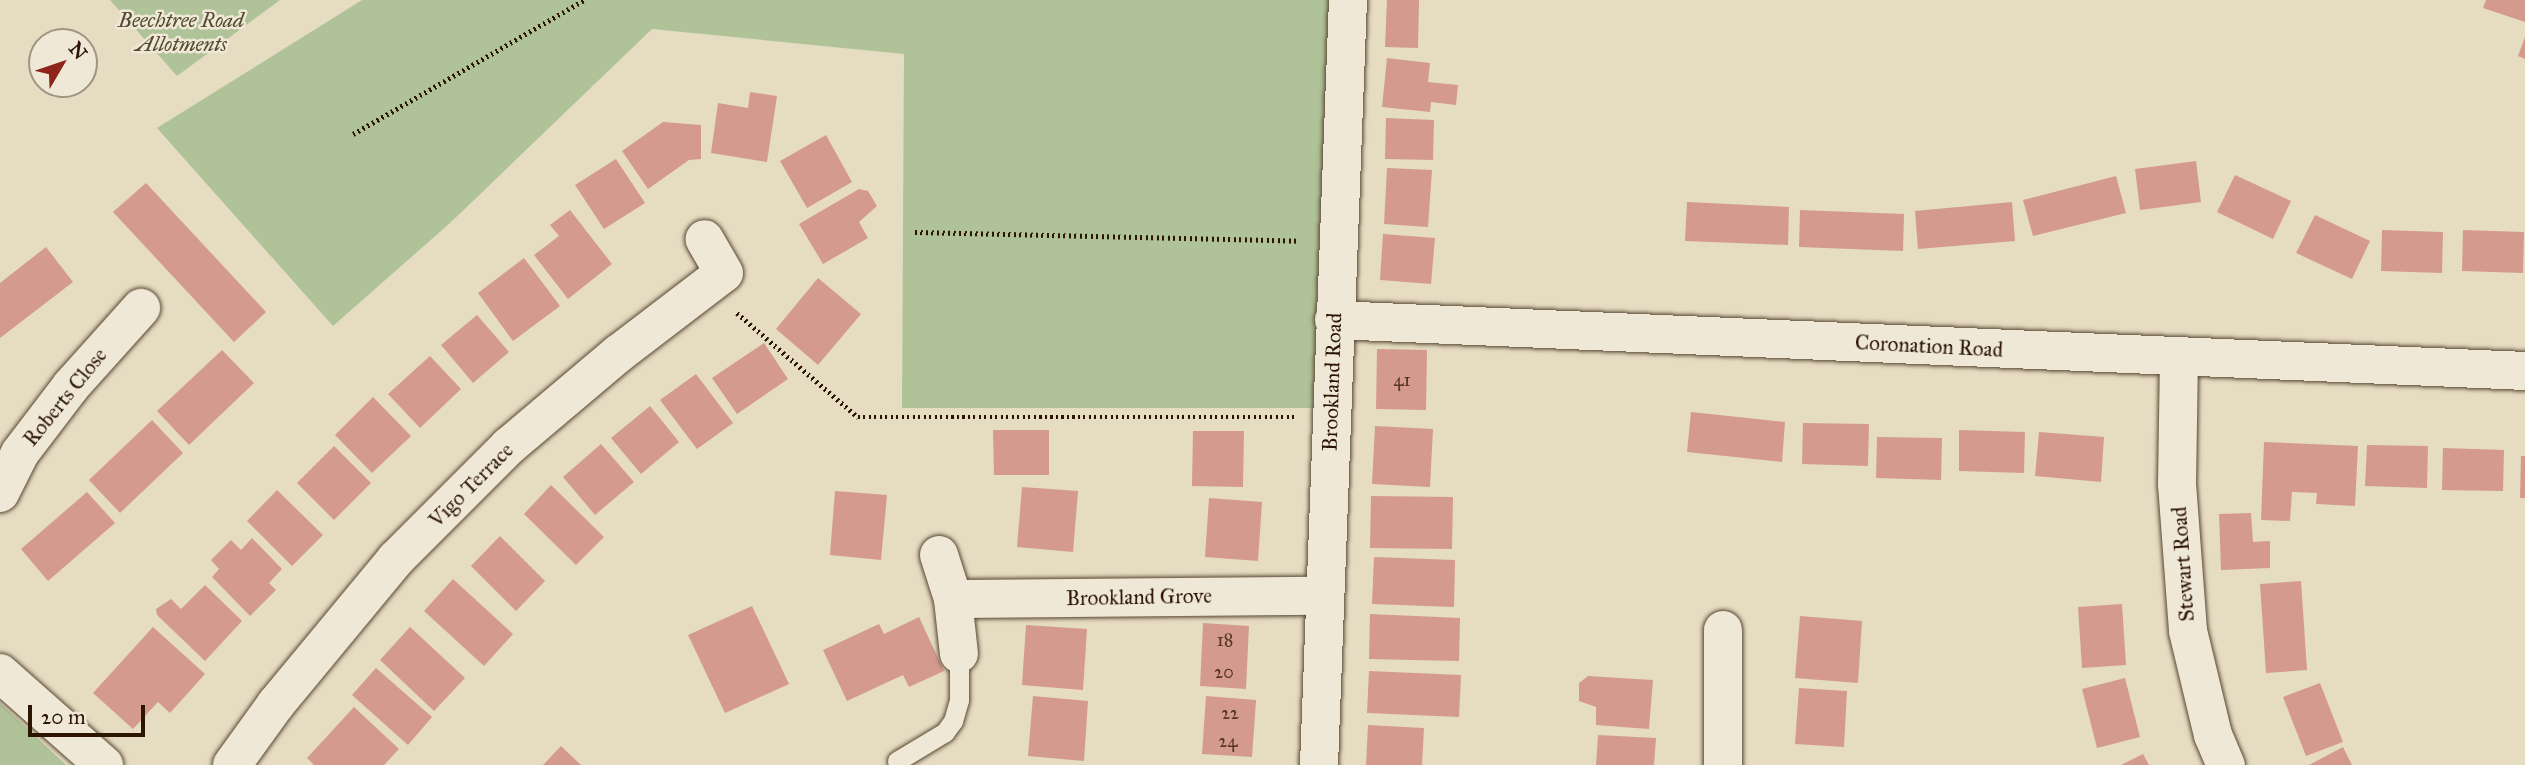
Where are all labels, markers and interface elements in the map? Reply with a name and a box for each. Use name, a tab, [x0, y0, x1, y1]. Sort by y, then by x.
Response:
park label: Beechtree Road Allotments	[118, 7, 244, 57]
north arrow	[28, 28, 98, 98]
text: N	[64, 37, 92, 64]
street label: Brookland Road	[1317, 312, 1347, 452]
street label: Coronation Road	[1854, 330, 2004, 362]
street label: Roberts Close	[18, 343, 112, 451]
house number: 41	[1393, 369, 1411, 391]
street label: Vigo Terrace	[424, 438, 518, 532]
street label: Stewart Road	[2166, 506, 2200, 622]
street label: Brookland Grove	[1066, 583, 1212, 611]
house number: 18	[1217, 629, 1233, 651]
house number: 20	[1214, 661, 1234, 683]
scale bar	[32, 692, 149, 736]
house number: 22	[1221, 702, 1239, 724]
text: 20 m	[41, 704, 86, 730]
house number: 24	[1219, 730, 1237, 752]

